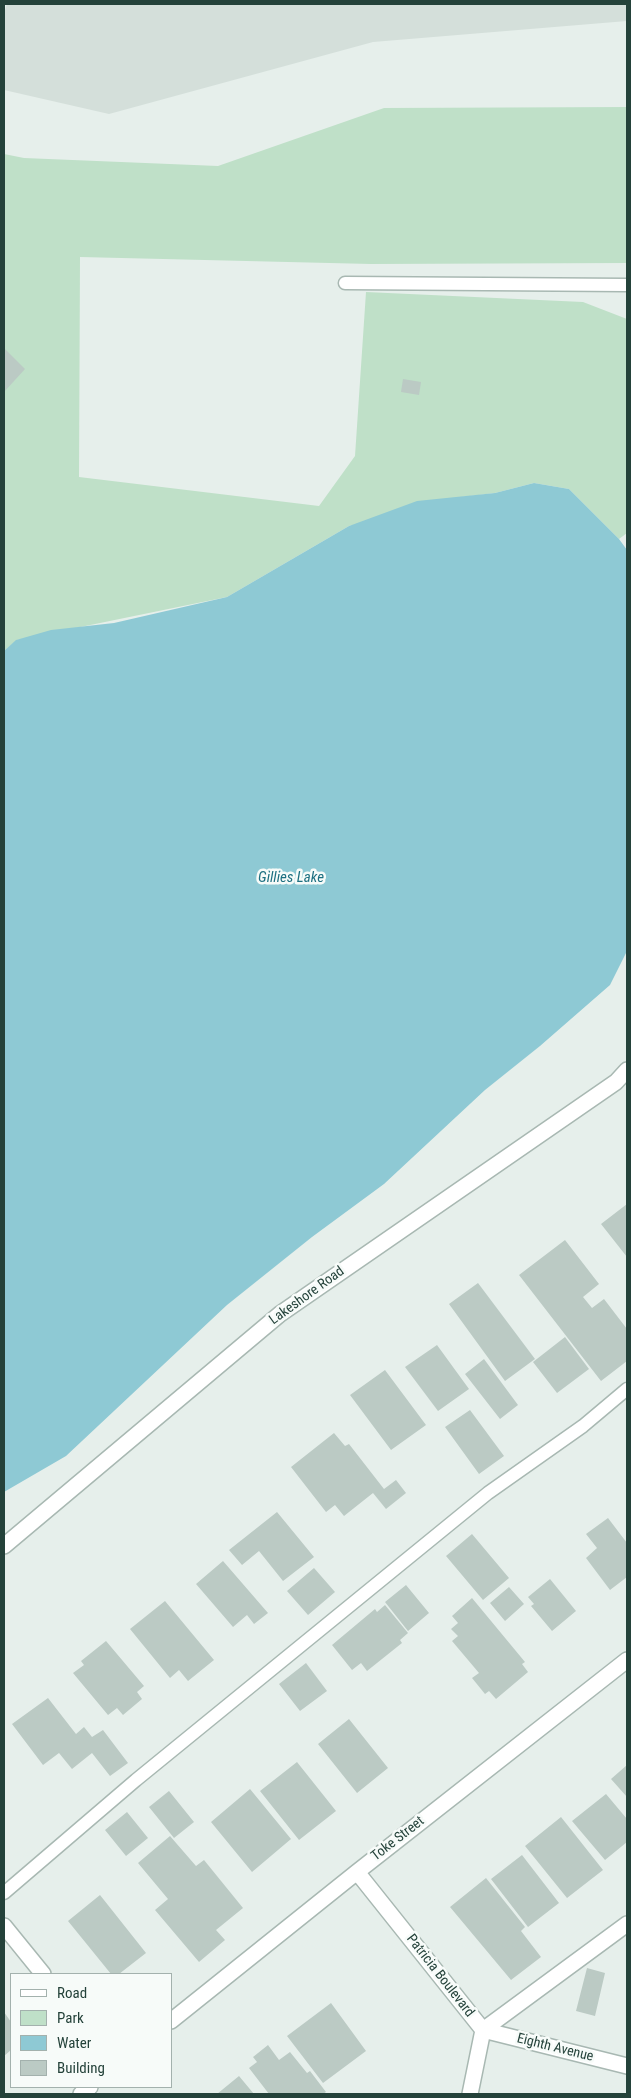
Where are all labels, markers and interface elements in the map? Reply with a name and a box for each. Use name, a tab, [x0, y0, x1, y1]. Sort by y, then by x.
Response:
water label: Gillies Lake	[258, 869, 324, 887]
street label: Lakeshore Road	[266, 1263, 348, 1329]
street label: Toke Street	[368, 1813, 428, 1865]
street label: Patricia Boulevard	[402, 1931, 478, 2021]
legend	[10, 1973, 172, 2088]
text: Road	[57, 1984, 87, 2002]
text: Park	[57, 2009, 84, 2027]
street label: Eighth Avenue	[515, 2030, 595, 2066]
text: Water	[57, 2034, 91, 2052]
text: Building	[57, 2059, 105, 2077]

